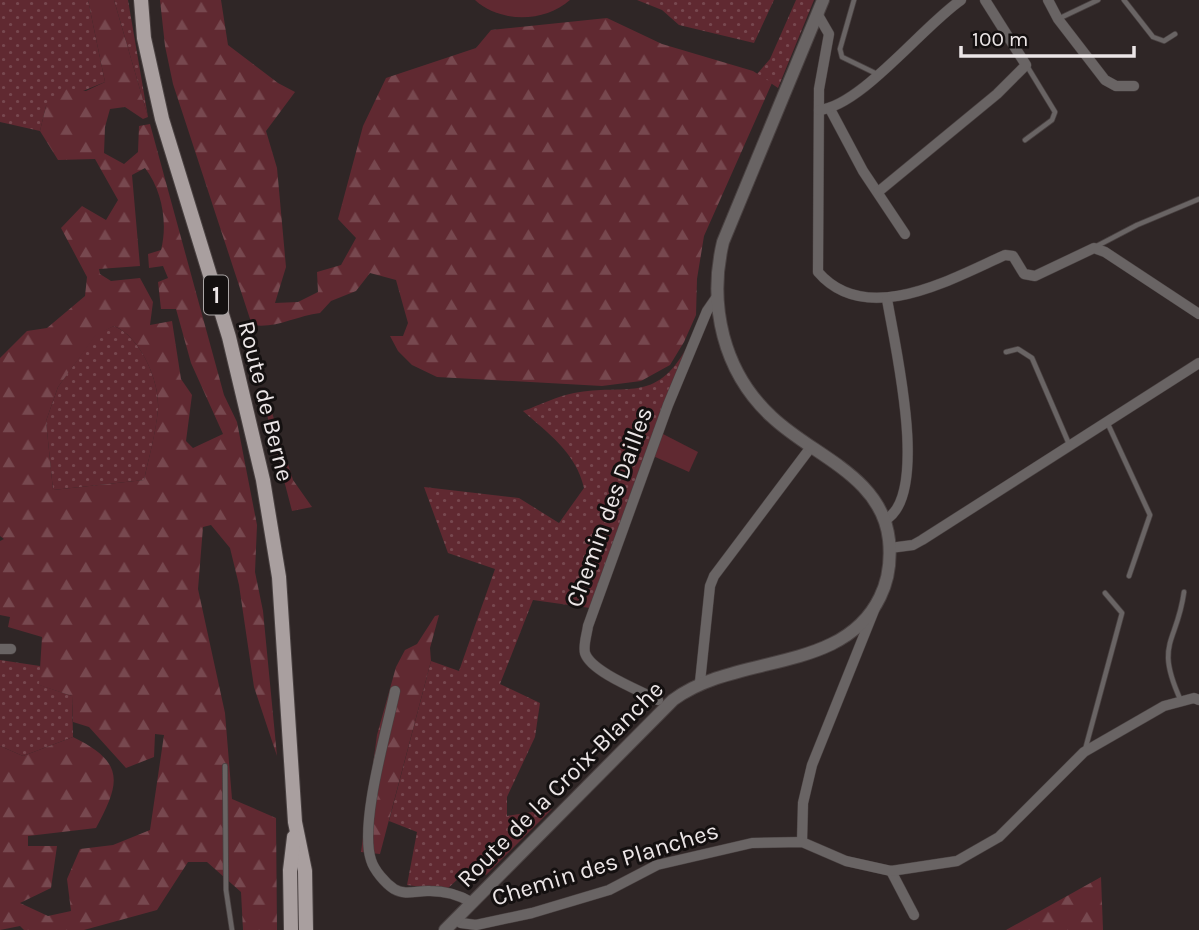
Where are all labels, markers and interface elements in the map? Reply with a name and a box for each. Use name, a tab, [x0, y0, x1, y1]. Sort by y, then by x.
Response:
scale bar	[961, 14, 1134, 58]
text: 100 m	[972, 27, 1029, 51]
road number: 1	[204, 276, 228, 314]
street label: Route de Berne	[233, 318, 299, 484]
street label: Chemin des Dailles	[560, 403, 658, 611]
street label: Route de la Croix-Blanche	[451, 675, 669, 893]
street label: Chemin des Planches	[488, 816, 722, 912]

